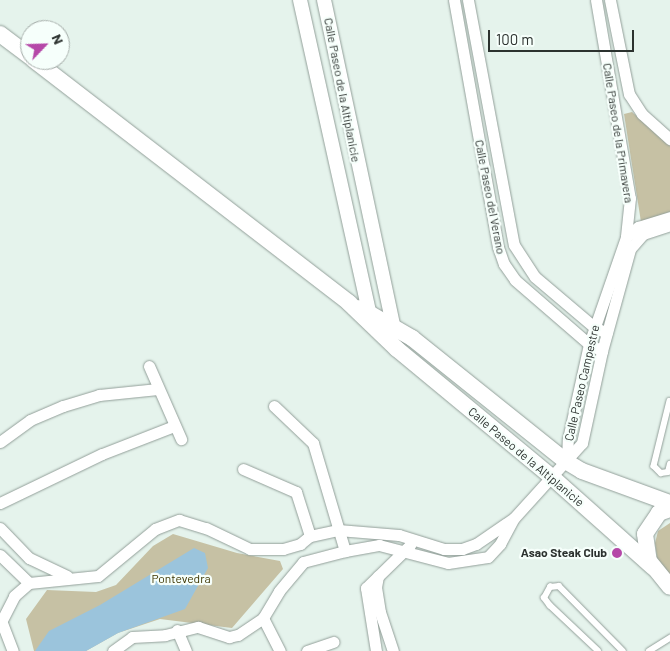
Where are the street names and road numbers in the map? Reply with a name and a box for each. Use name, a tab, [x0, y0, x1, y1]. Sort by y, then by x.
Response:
street label: Calle Paseo de la Altiplanicie	[321, 17, 363, 163]
street label: Calle Paseo de la Primavera	[600, 62, 636, 204]
street label: Calle Paseo del Verano	[472, 139, 508, 255]
street label: Calle Paseo Campestre	[562, 323, 602, 443]
street label: Calle Paseo de la Altiplanicie	[465, 404, 587, 510]

